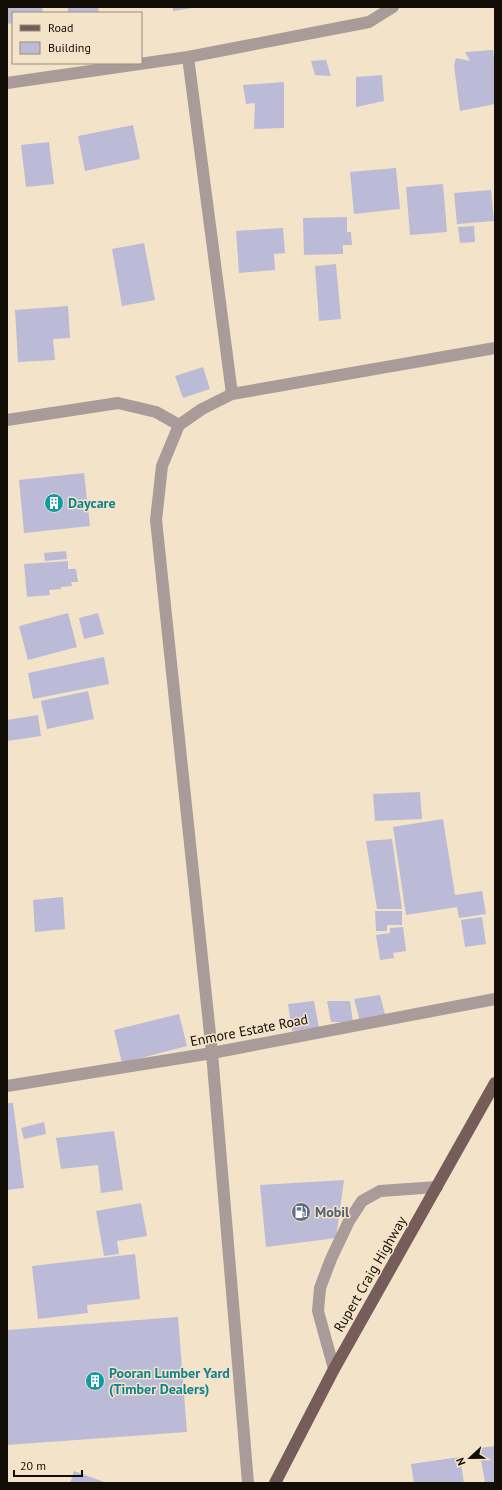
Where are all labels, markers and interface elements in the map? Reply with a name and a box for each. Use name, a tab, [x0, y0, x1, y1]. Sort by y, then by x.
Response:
legend	[12, 12, 142, 64]
text: Road	[48, 20, 73, 35]
text: Building	[48, 40, 91, 55]
building icon: Daycare	[43, 492, 65, 514]
place label: Daycare	[68, 494, 116, 512]
street label: Enmore Estate Road	[188, 1010, 310, 1050]
fuel station icon: Mobil	[290, 1201, 312, 1223]
place label: Mobil	[315, 1203, 350, 1221]
street label: Rupert Craig Highway	[330, 1213, 411, 1335]
place label: Pooran Lumber Yard (Timber Dealers)	[109, 1364, 230, 1398]
building icon: Pooran Lumber Yard (Timber Dealers)	[84, 1370, 106, 1392]
north arrow	[450, 1438, 490, 1478]
scale bar	[14, 1452, 82, 1478]
text: N	[453, 1456, 469, 1468]
text: 20 m	[20, 1458, 46, 1473]

